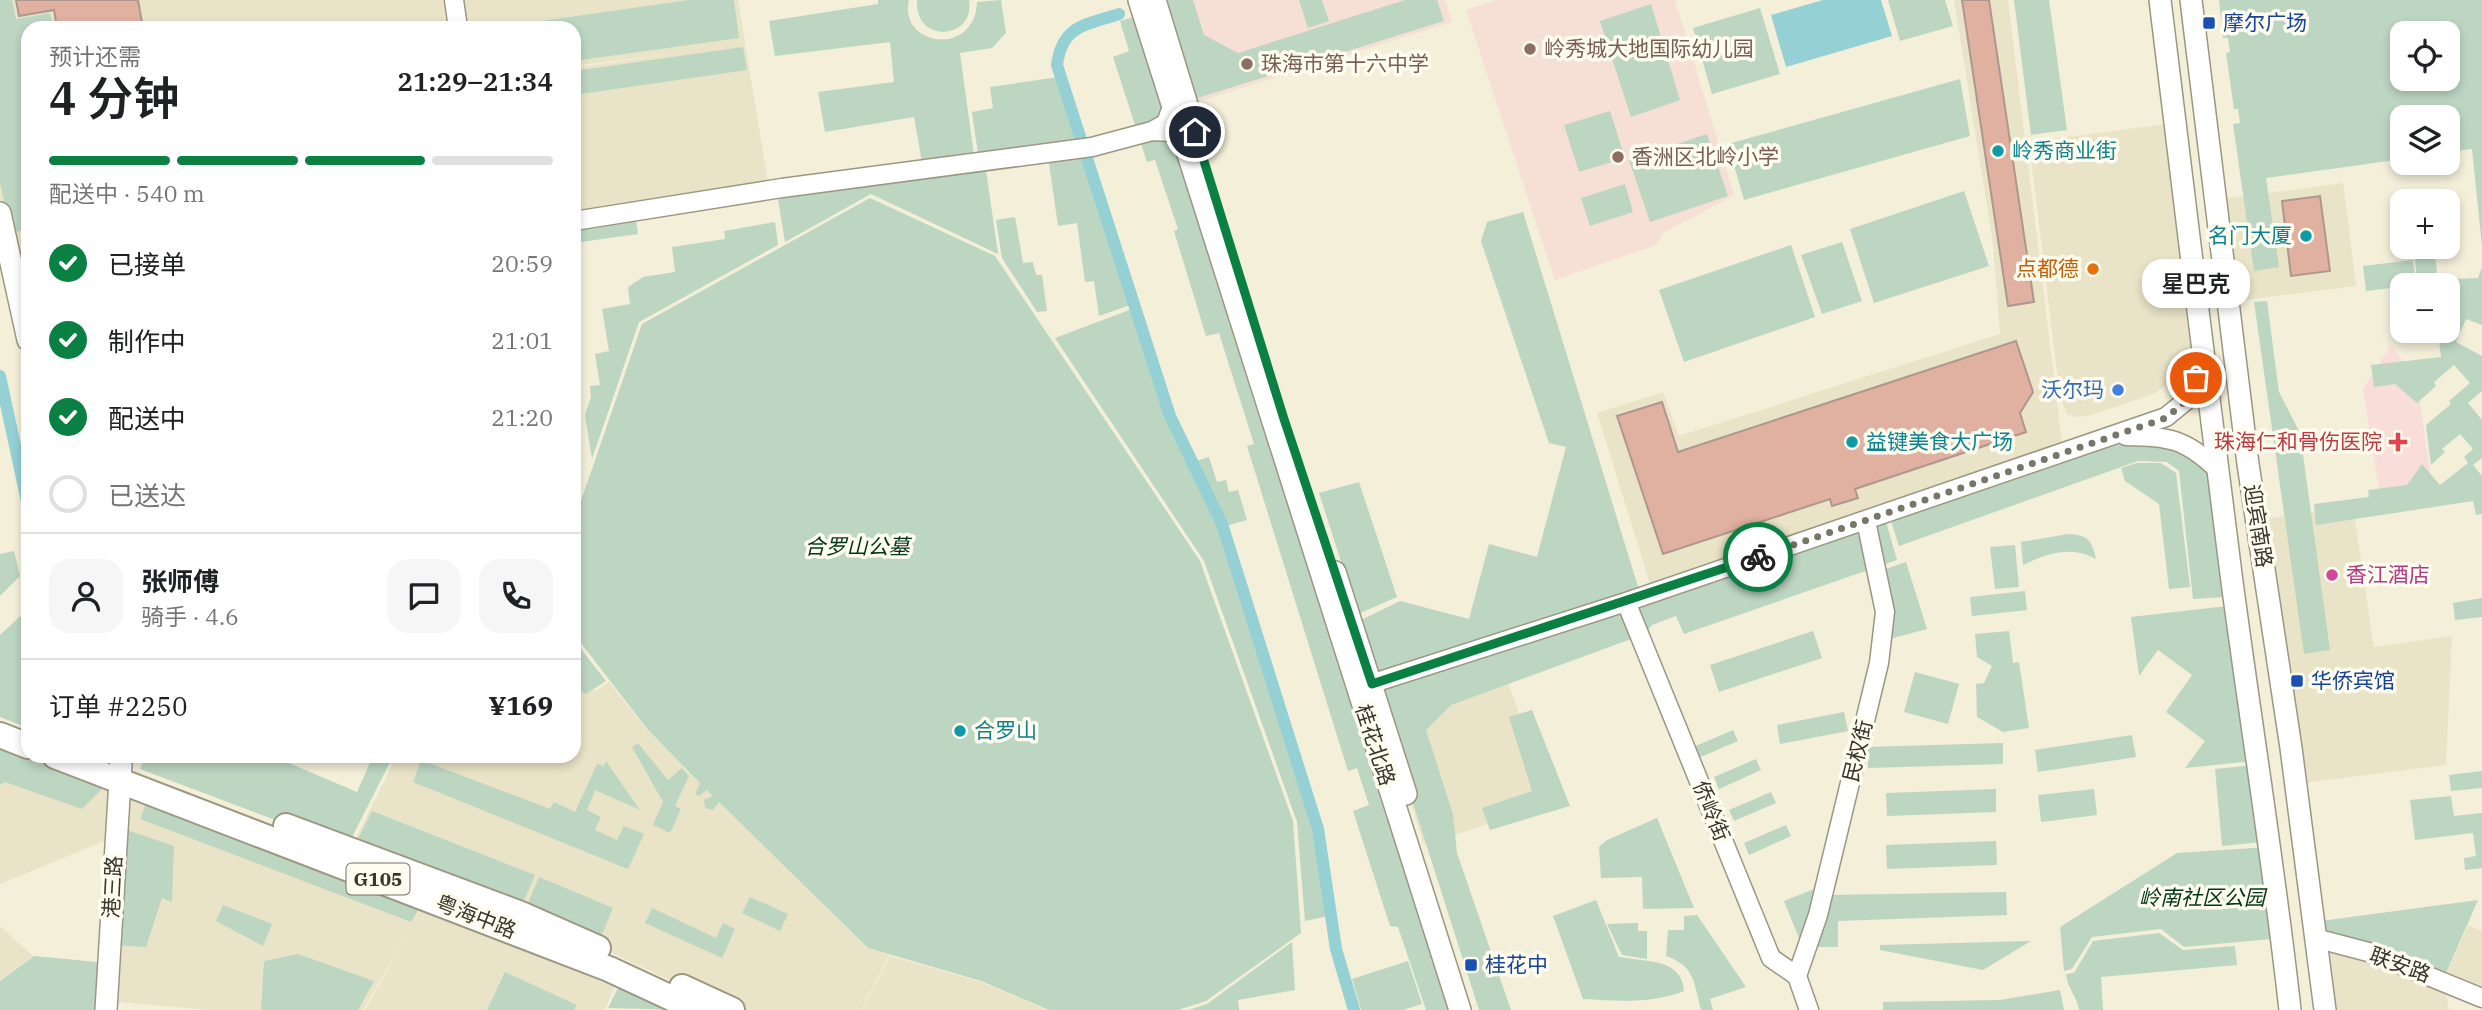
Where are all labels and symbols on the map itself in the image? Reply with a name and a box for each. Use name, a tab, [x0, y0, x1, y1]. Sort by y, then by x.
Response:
place label: 摩尔广场	[2223, 8, 2307, 36]
marker: 摩尔广场	[2201, 15, 2217, 31]
place label: 岭秀城大地国际幼儿园	[1544, 34, 1754, 62]
marker: 岭秀城大地国际幼儿园	[1522, 41, 1538, 57]
place label: 珠海市第十六中学	[1261, 49, 1429, 77]
marker: 珠海市第十六中学	[1239, 56, 1255, 72]
pin	[1165, 102, 1225, 162]
place label: 岭秀商业街	[2012, 136, 2117, 164]
place label: 香洲区北岭小学	[1632, 142, 1779, 170]
marker: 岭秀商业街	[1990, 143, 2006, 159]
marker: 香洲区北岭小学	[1610, 149, 1626, 165]
place label: 名门大厦	[2208, 221, 2292, 249]
marker: 名门大厦	[2298, 228, 2314, 244]
place label: 点都德	[2016, 254, 2079, 282]
callout: 星巴克	[2142, 259, 2250, 308]
marker: 点都德	[2085, 261, 2101, 277]
pin	[2166, 348, 2226, 408]
place label: 沃尔玛	[2041, 375, 2104, 403]
marker: 沃尔玛	[2110, 382, 2126, 398]
place label: 益键美食大广场	[1866, 427, 2013, 455]
place label: 珠海仁和骨伤医院	[2214, 427, 2382, 455]
marker: 珠海仁和骨伤医院	[2388, 432, 2408, 452]
marker: 益键美食大广场	[1844, 434, 1860, 450]
street label: 迎宾南路	[2239, 482, 2279, 570]
courier	[1723, 522, 1793, 592]
park label: 合罗山公墓	[805, 532, 912, 560]
place label: 香江酒店	[2346, 560, 2430, 588]
marker: 香江酒店	[2324, 567, 2340, 583]
place label: 华侨宾馆	[2311, 666, 2395, 694]
marker: 华侨宾馆	[2289, 673, 2305, 689]
street label: 桂花北路	[1350, 700, 1402, 789]
place label: 合罗山	[974, 716, 1037, 744]
street label: 民权街	[1836, 717, 1878, 785]
marker: 合罗山	[952, 723, 968, 739]
street label: 侨岭街	[1687, 776, 1737, 845]
street label: 港三路	[96, 855, 128, 919]
road number: G105	[346, 864, 410, 894]
park label: 岭南社区公园	[2139, 883, 2268, 911]
street label: 粤海中路	[432, 888, 521, 944]
street label: 联安路	[2366, 940, 2435, 988]
place label: 桂花中	[1485, 950, 1548, 978]
marker: 桂花中	[1463, 957, 1479, 973]

